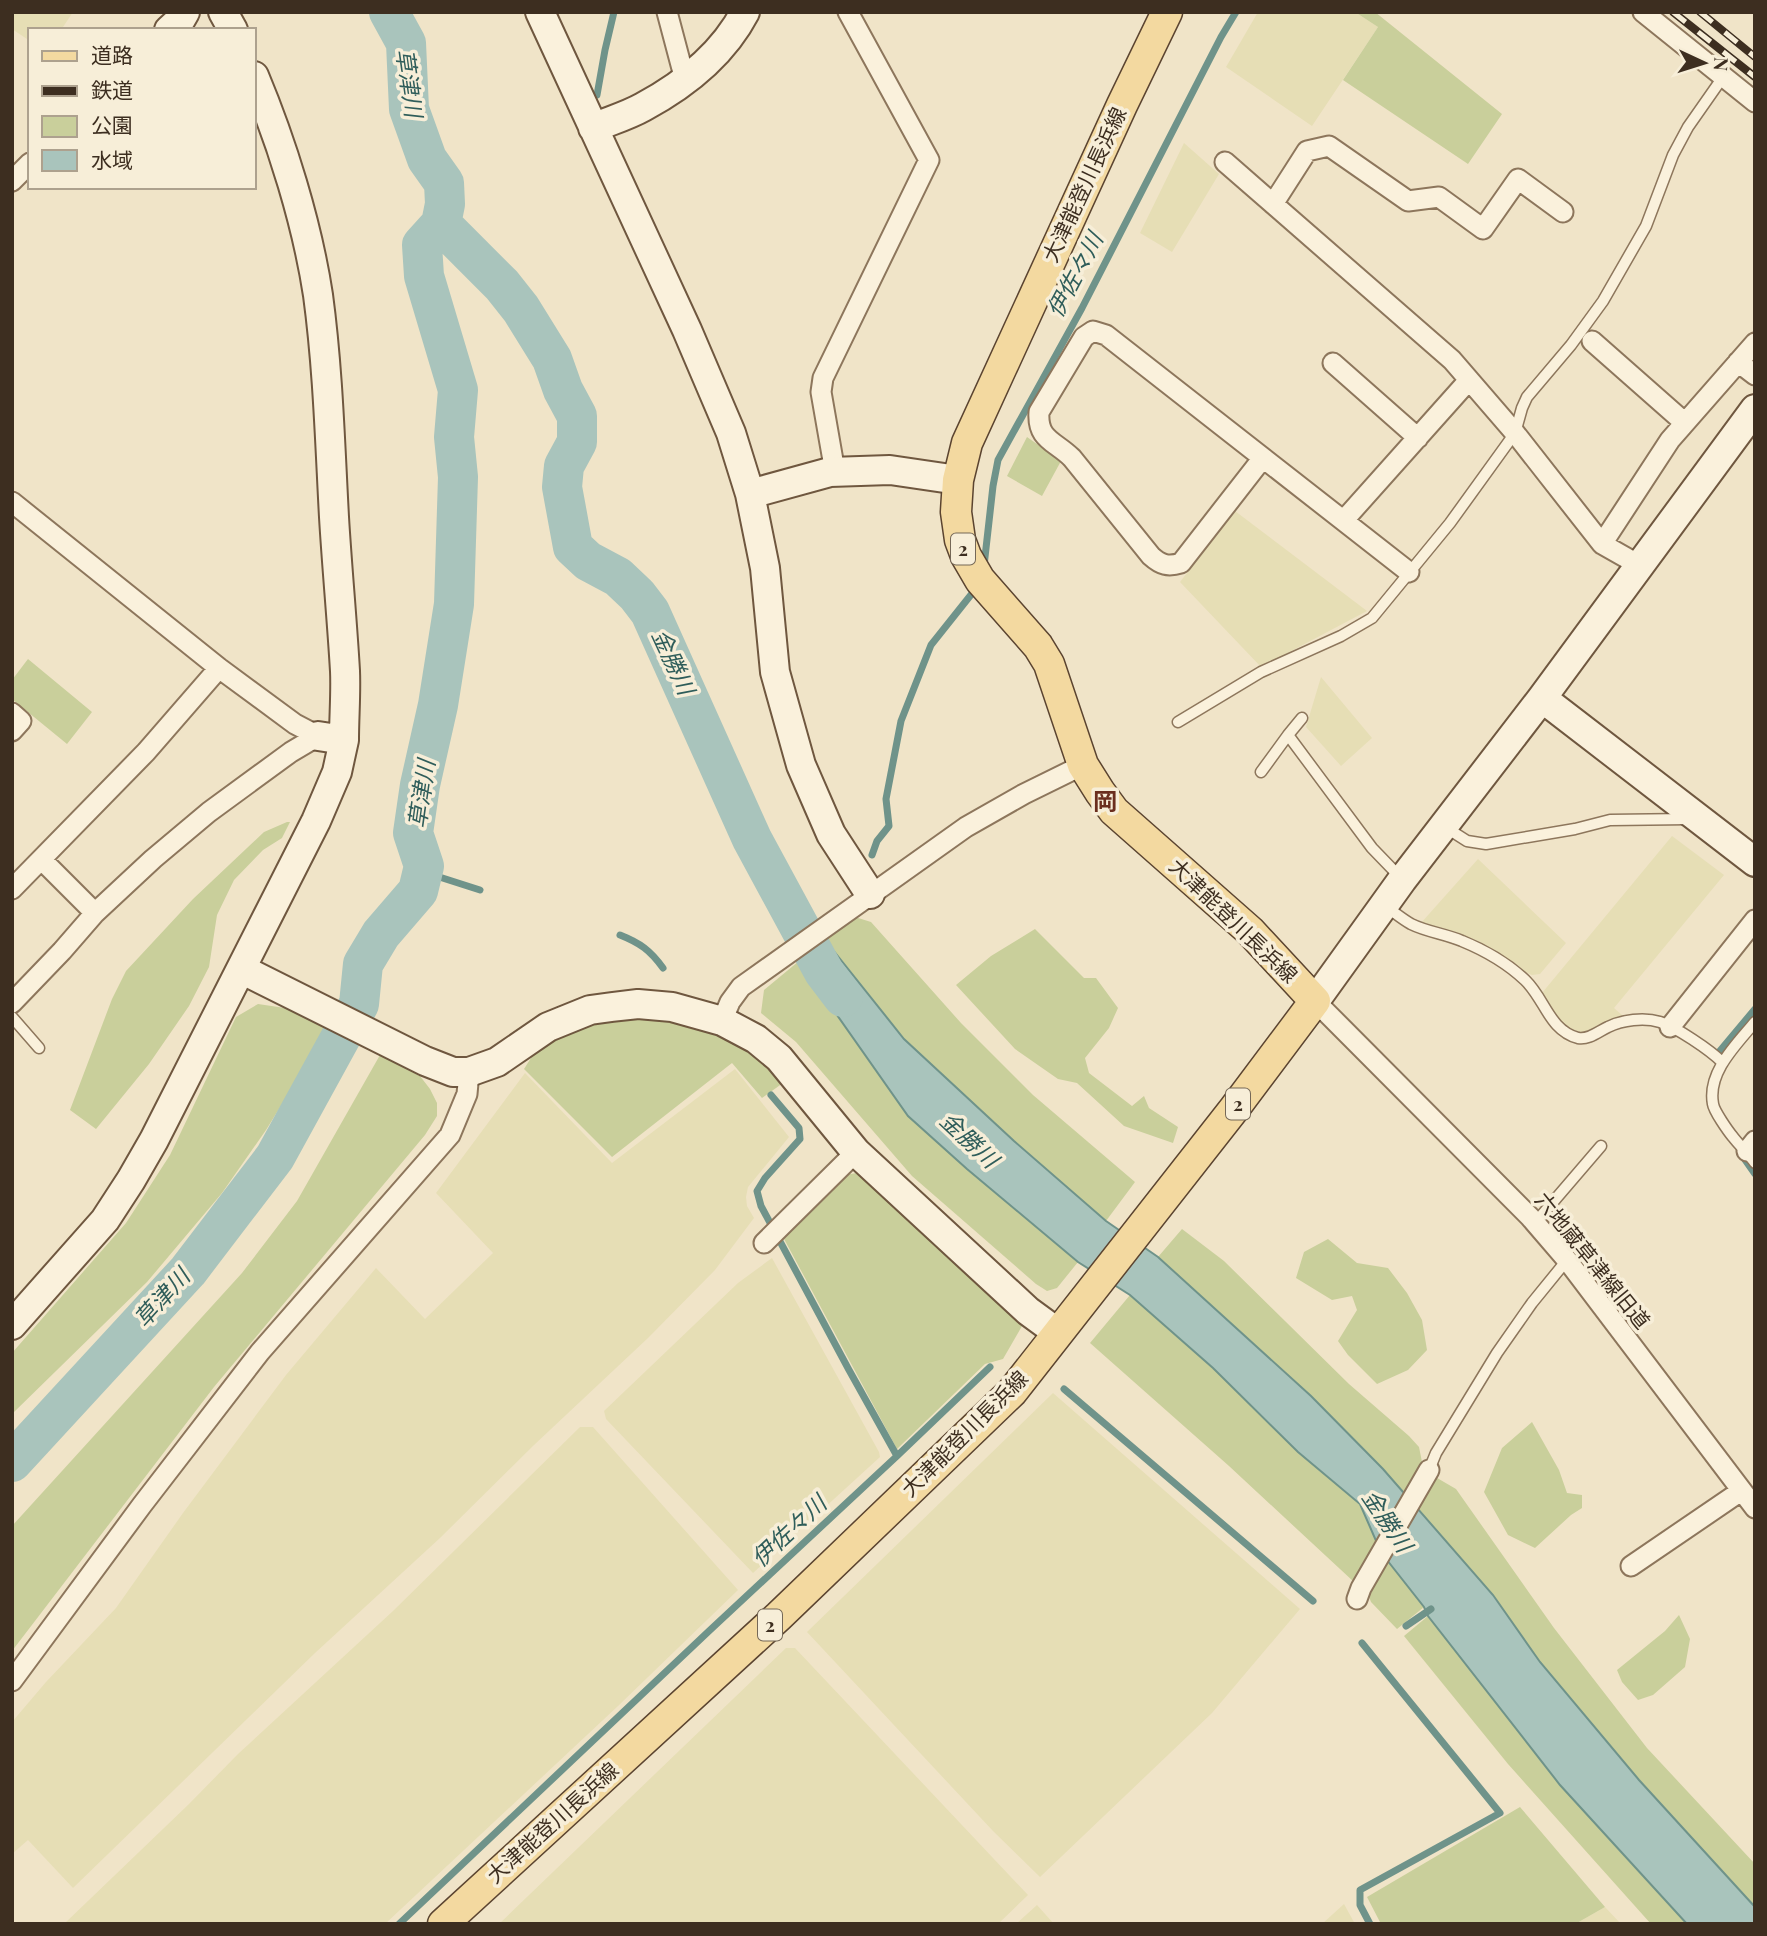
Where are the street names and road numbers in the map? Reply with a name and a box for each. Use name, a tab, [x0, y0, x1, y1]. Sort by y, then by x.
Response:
street label: 大津能登川長浜線	[1035, 102, 1131, 266]
road number: 2	[951, 534, 975, 564]
street label: 大津能登川長浜線	[1164, 851, 1305, 988]
road number: 2	[1226, 1088, 1250, 1120]
street label: 六地蔵草津線旧道	[1530, 1186, 1657, 1334]
street label: 大津能登川長浜線	[894, 1363, 1033, 1502]
road number: 2	[758, 1610, 782, 1640]
street label: 大津能登川長浜線	[480, 1755, 623, 1888]

